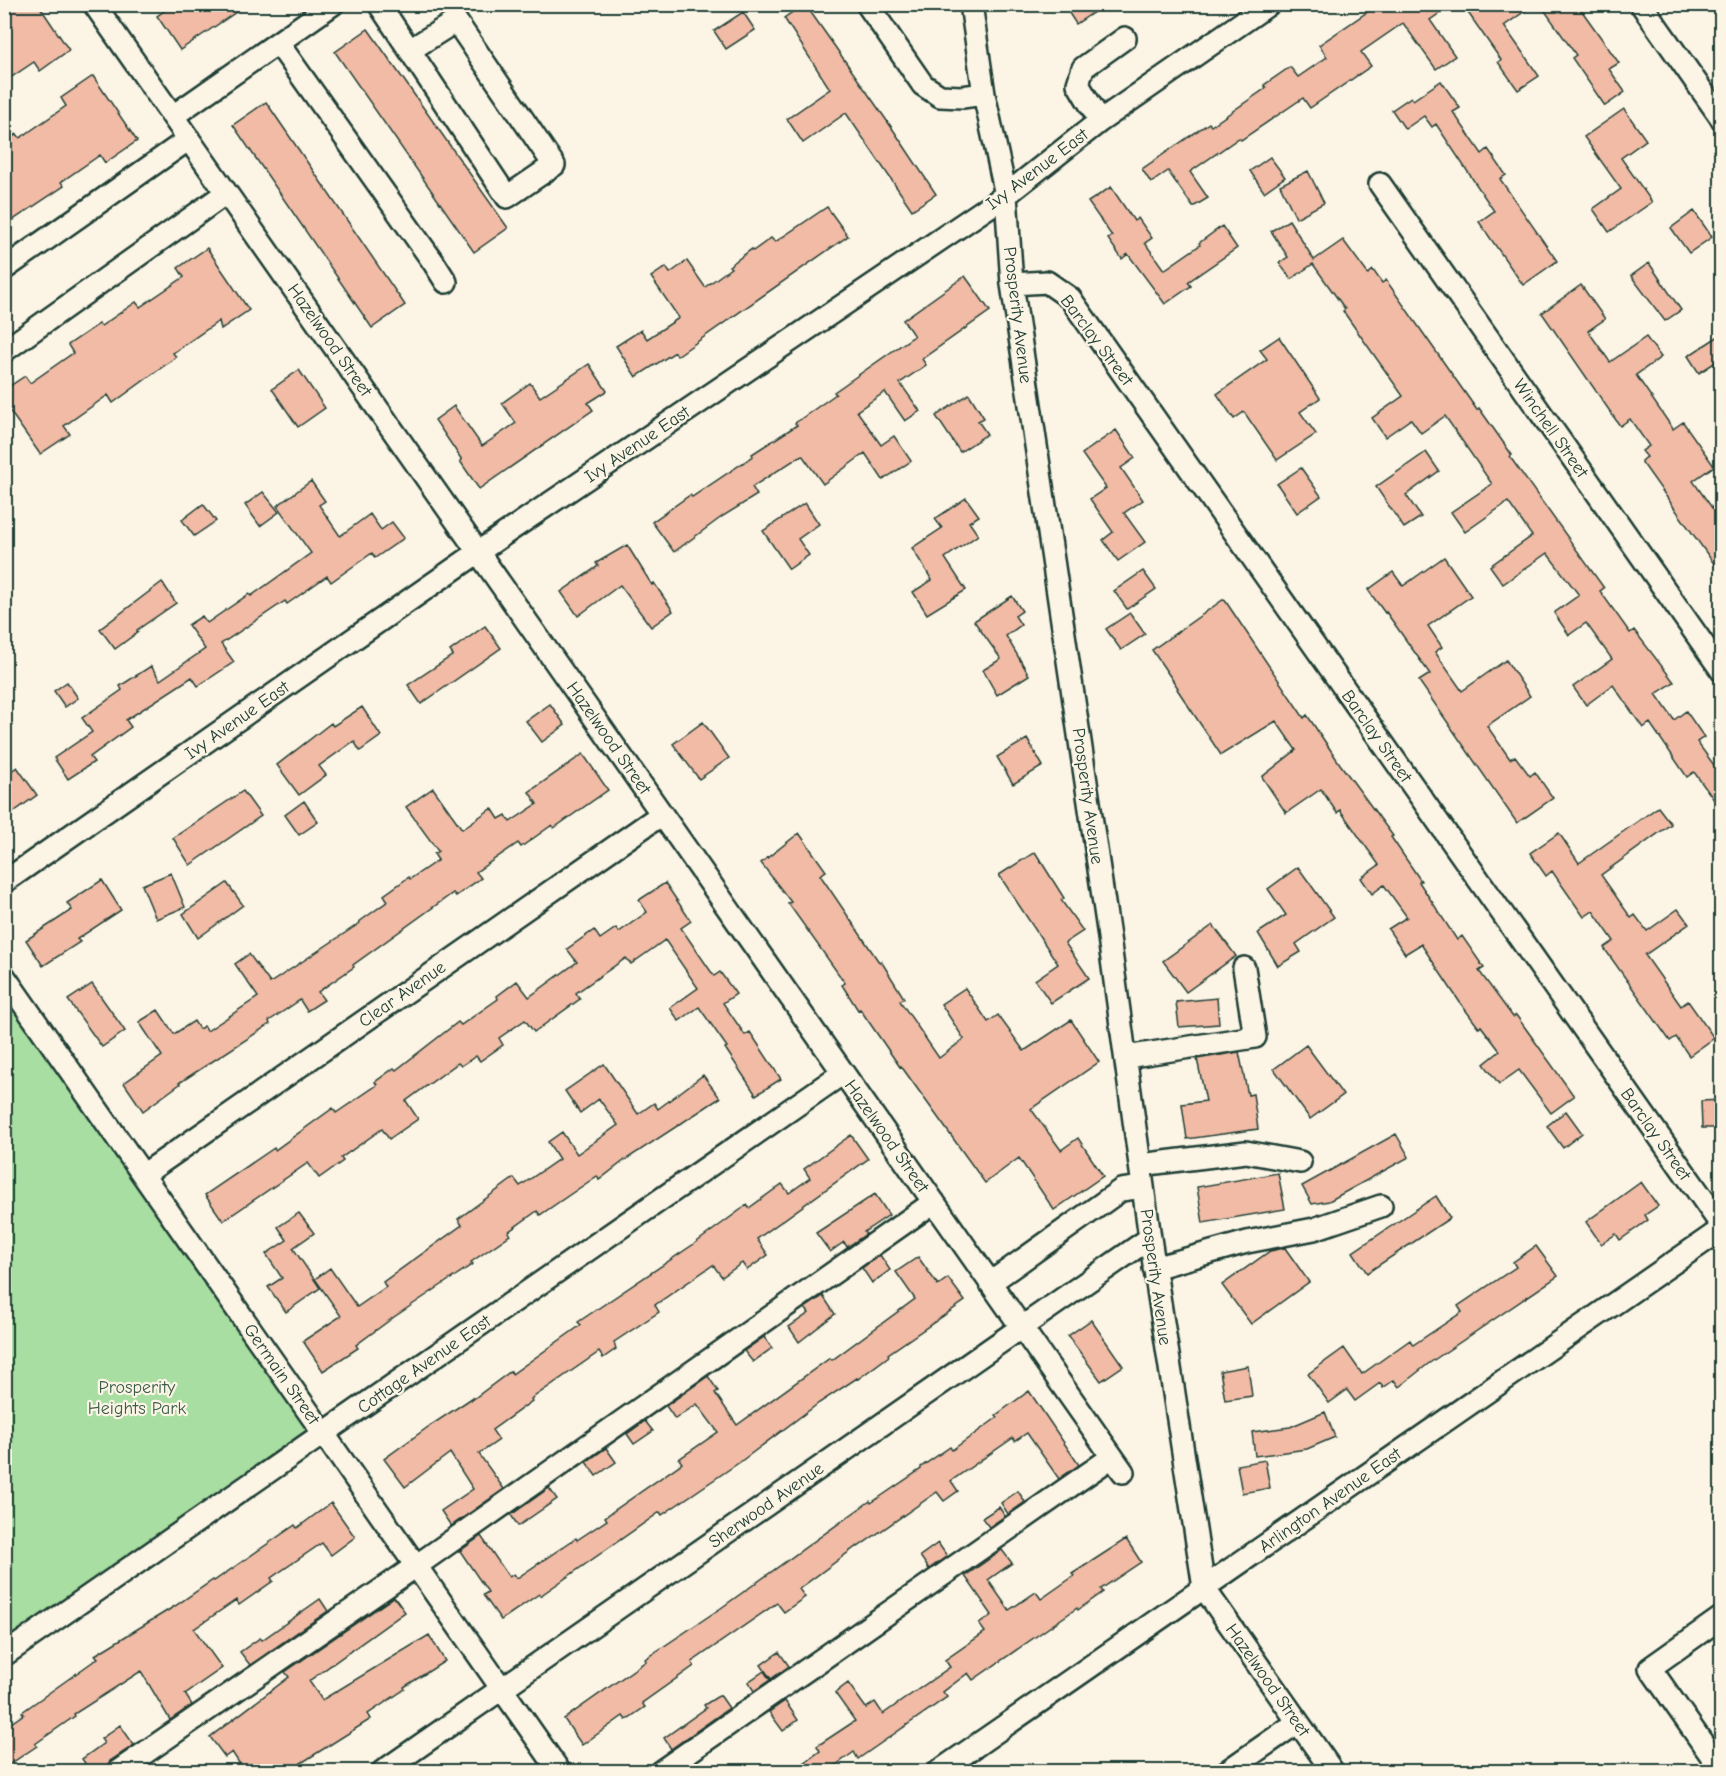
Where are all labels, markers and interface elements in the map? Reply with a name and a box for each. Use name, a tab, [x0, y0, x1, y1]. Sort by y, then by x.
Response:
street label: Ivy Avenue East	[982, 124, 1093, 215]
street label: Prosperity Avenue	[999, 245, 1036, 385]
street label: Hazelwood Street	[283, 280, 377, 401]
street label: Barclay Street	[1056, 291, 1138, 390]
street label: Winchell Street	[1509, 375, 1593, 482]
street label: Ivy Avenue East	[581, 401, 695, 487]
street label: Ivy Avenue East	[181, 676, 294, 764]
street label: Hazelwood Street	[562, 678, 656, 799]
street label: Barclay Street	[1337, 686, 1417, 787]
street label: Prosperity Avenue	[1068, 726, 1107, 866]
street label: Clear Avenue	[355, 957, 450, 1032]
street label: Hazelwood Street	[840, 1076, 934, 1197]
street label: Barclay Street	[1616, 1084, 1696, 1185]
street label: Prosperity Avenue	[1136, 1207, 1175, 1347]
street label: Cottage Avenue East	[354, 1310, 496, 1418]
street label: Germain Street	[239, 1320, 325, 1429]
park label: Prosperity Heights Park	[88, 1377, 186, 1419]
street label: Arlington Avenue East	[1255, 1443, 1406, 1557]
street label: Sherwood Avenue	[705, 1458, 828, 1553]
street label: Hazelwood Street	[1221, 1620, 1315, 1741]

